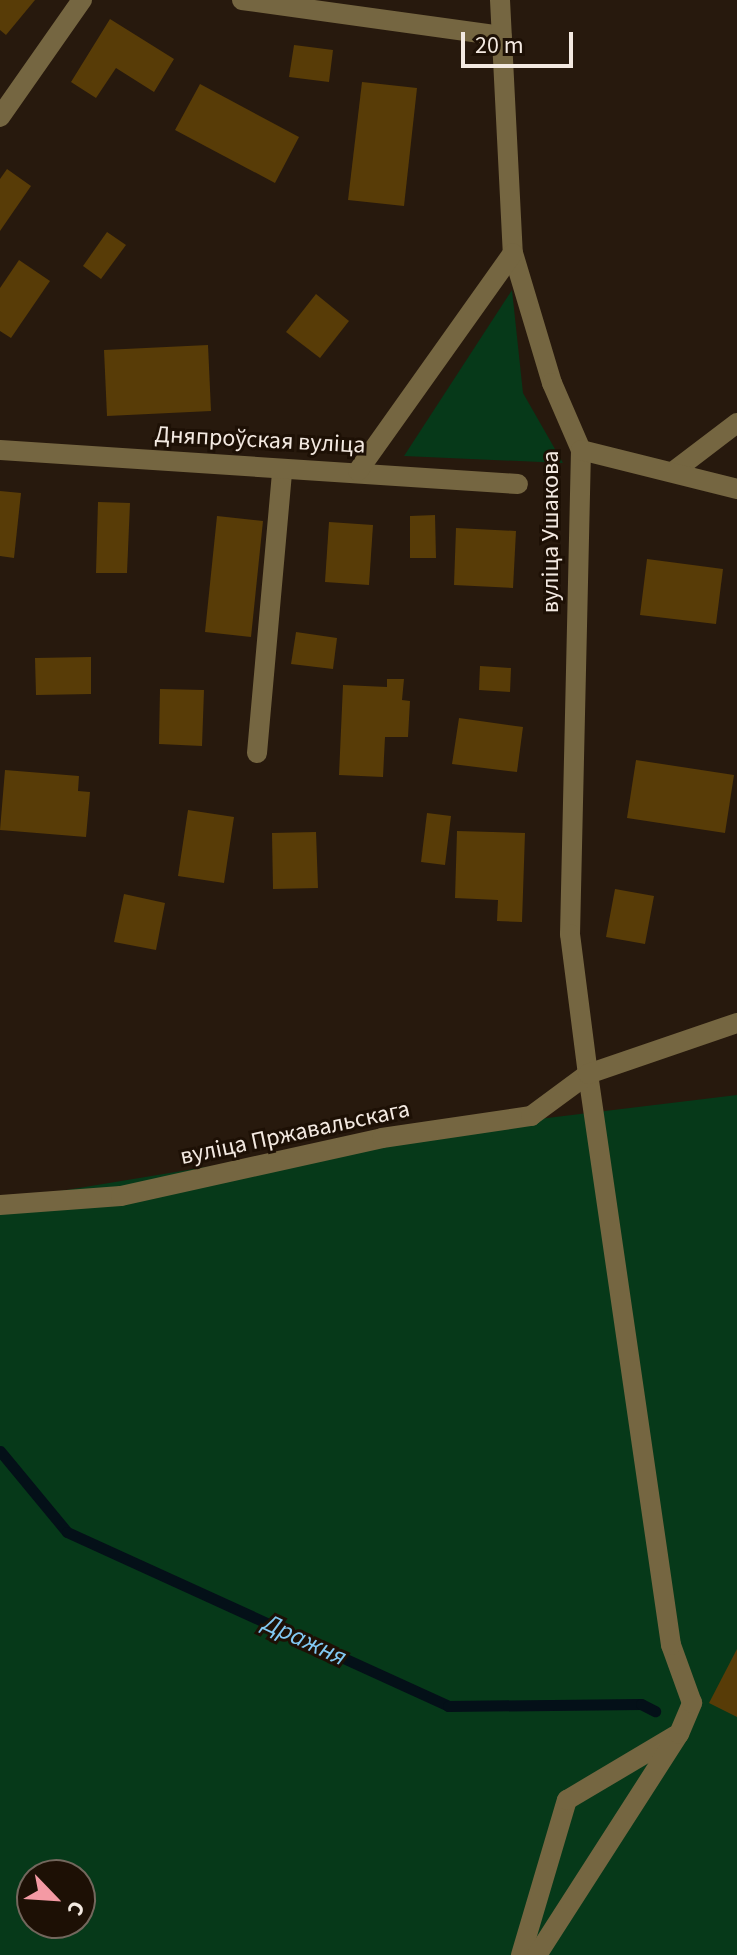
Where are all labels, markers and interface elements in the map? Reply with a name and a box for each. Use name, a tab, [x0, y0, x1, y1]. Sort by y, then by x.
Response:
scale bar	[465, 16, 577, 66]
text: 20 m	[475, 28, 524, 63]
street label: Дняпроўская вуліца	[154, 420, 366, 460]
street label: вуліца Ушакова	[537, 451, 565, 613]
street label: вуліца Пржавальскага	[178, 1095, 412, 1171]
water label: Дражня	[258, 1607, 352, 1673]
north arrow	[16, 1859, 96, 1939]
text: С	[59, 1896, 93, 1921]

